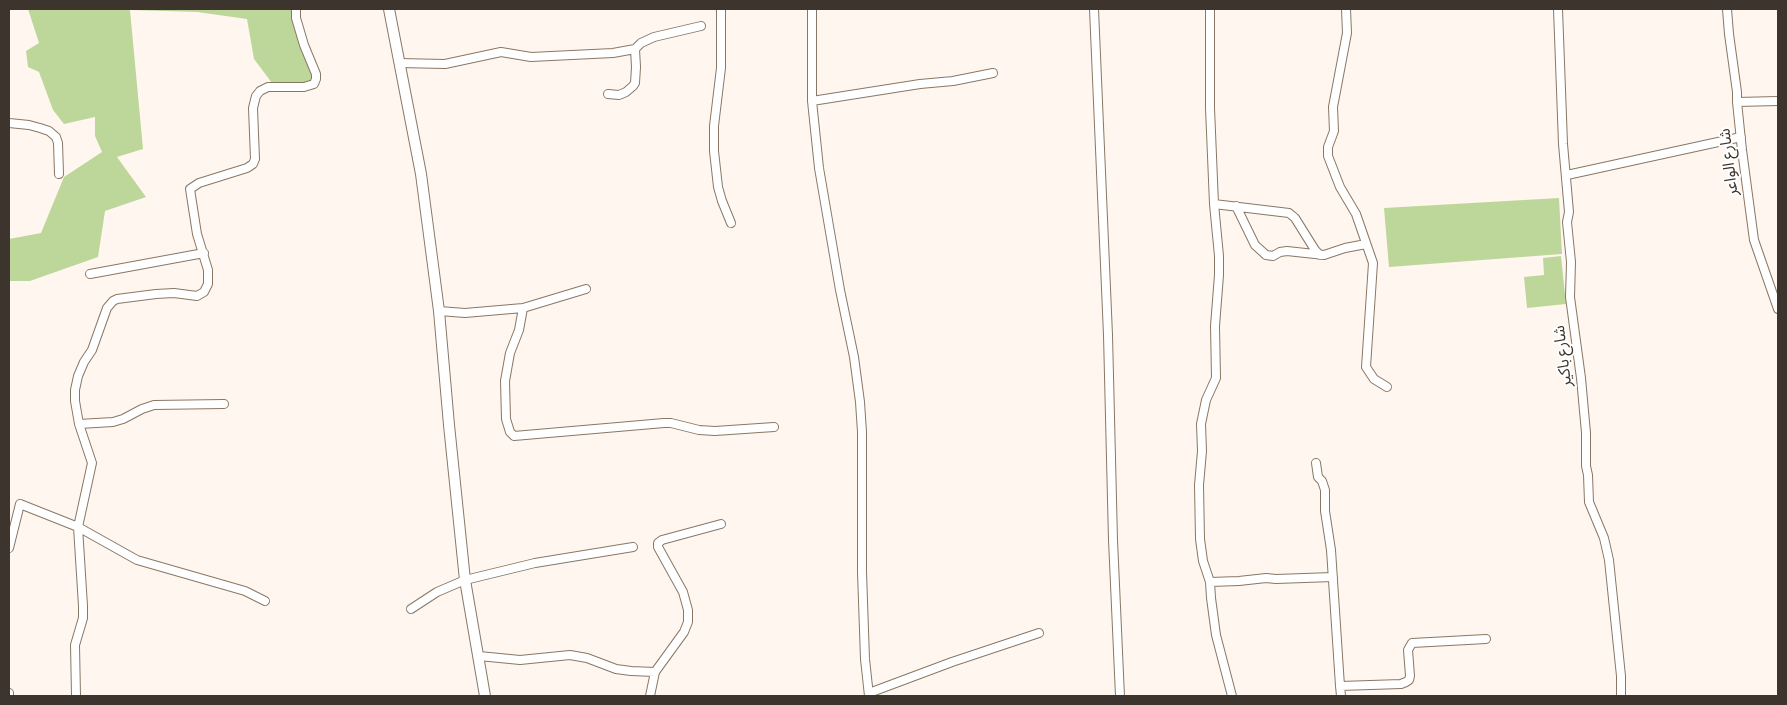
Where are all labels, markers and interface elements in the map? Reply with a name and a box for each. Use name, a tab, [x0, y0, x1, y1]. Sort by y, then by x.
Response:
street label: شارع الواعر	[1716, 127, 1744, 197]
street label: شارع باكير	[1551, 324, 1577, 388]

